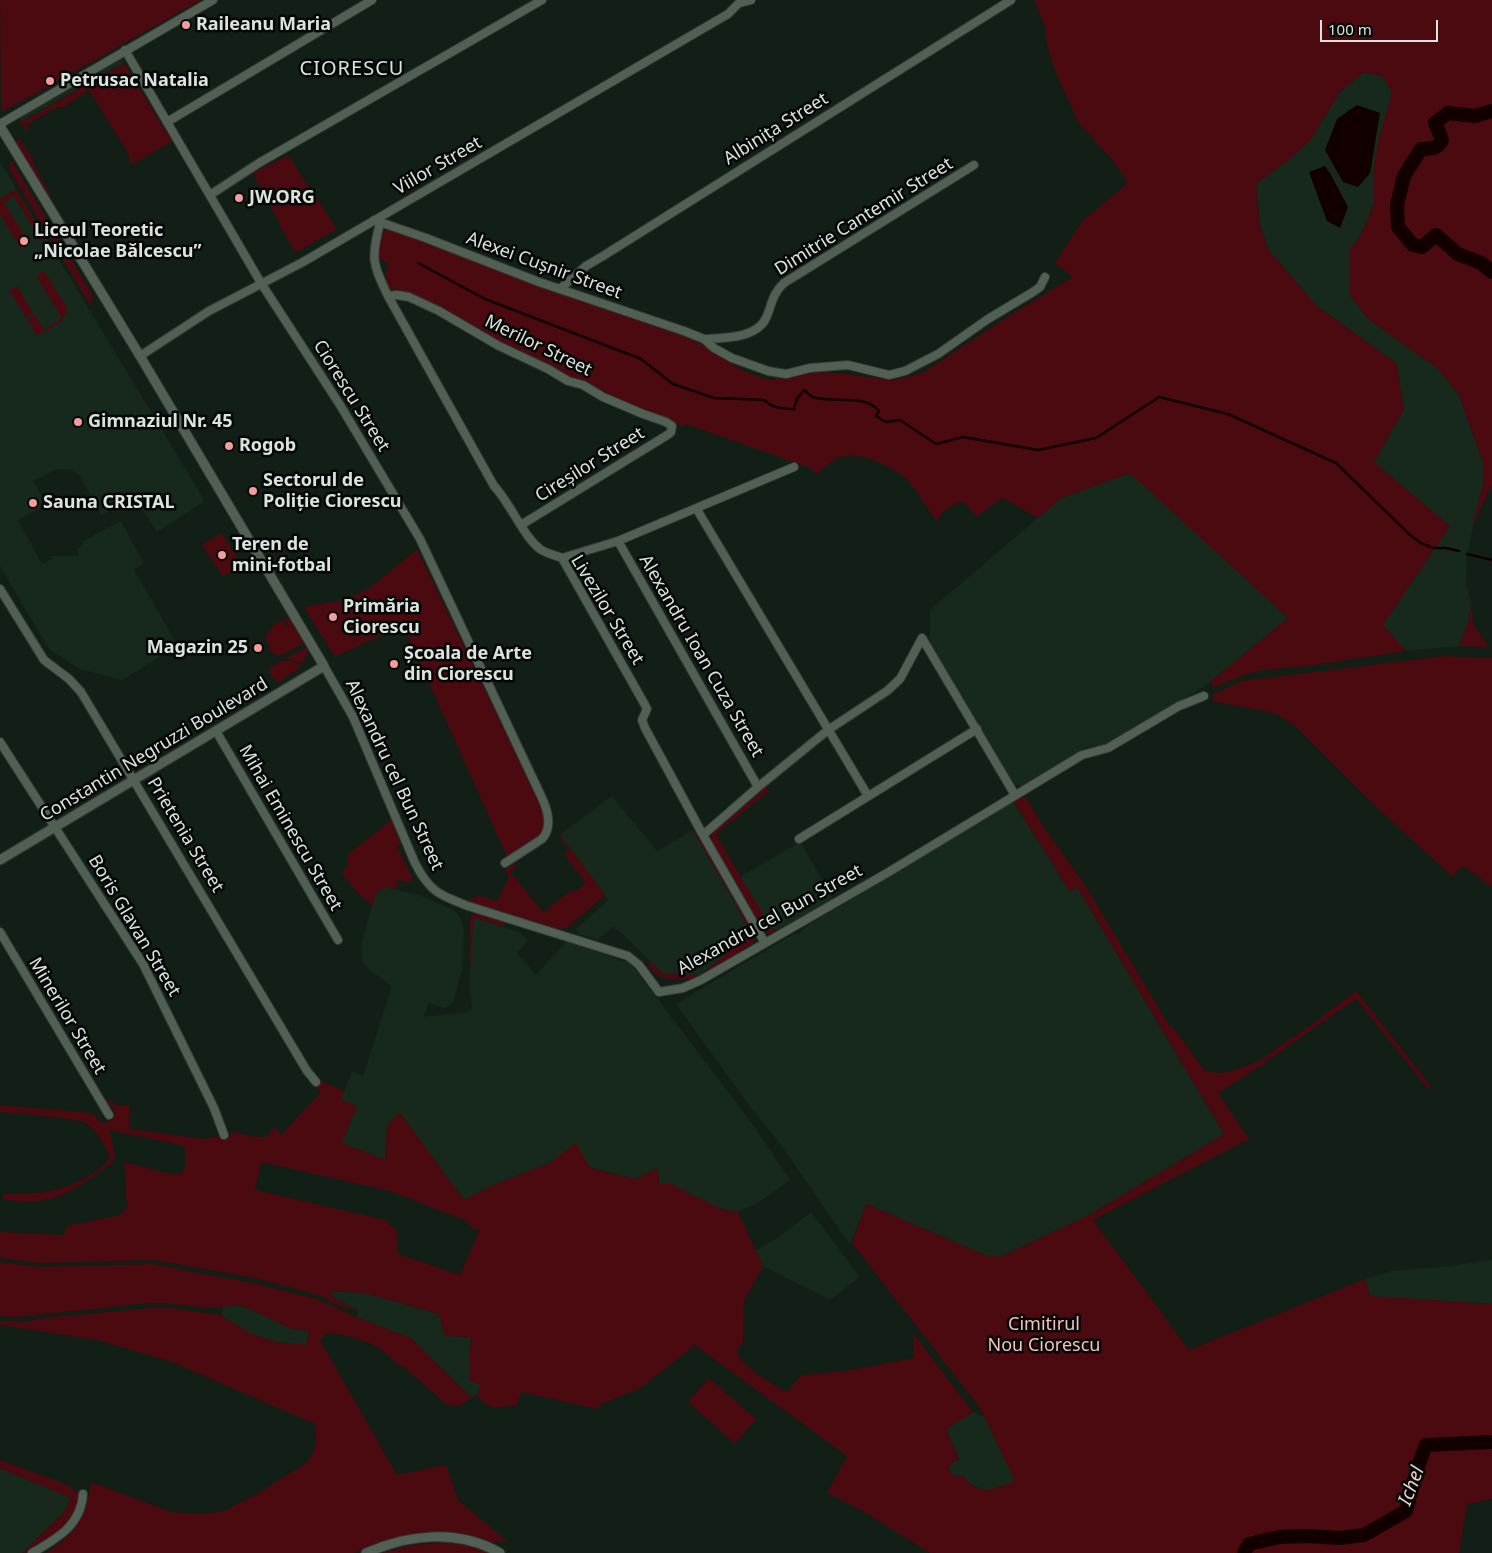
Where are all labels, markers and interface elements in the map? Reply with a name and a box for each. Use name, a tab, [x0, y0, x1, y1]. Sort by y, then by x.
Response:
scale bar	[1322, 10, 1440, 42]
place label: Raileanu Maria	[196, 14, 331, 36]
marker: Raileanu Maria	[180, 19, 192, 31]
text: 100 m	[1328, 19, 1372, 39]
district label: CIORESCU	[299, 57, 405, 81]
place label: Petrusac Natalia	[60, 70, 209, 92]
marker: Petrusac Natalia	[44, 75, 56, 87]
street label: Albinița Street	[720, 88, 832, 170]
street label: Viilor Street	[390, 132, 486, 200]
street label: Dimitrie Cantemir Street	[771, 153, 957, 281]
place label: JW.ORG	[249, 187, 315, 209]
marker: JW.ORG	[233, 192, 245, 204]
place label: Liceul Teoretic „Nicolae Bălcescu”	[34, 220, 202, 262]
street label: Alexei Cușnir Street	[463, 228, 625, 304]
marker: Liceul Teoretic „Nicolae Bălcescu”	[18, 235, 30, 247]
street label: Merilor Street	[481, 311, 595, 381]
street label: Ciorescu Street	[308, 336, 394, 456]
place label: Gimnaziul Nr. 45	[88, 411, 233, 433]
marker: Gimnaziul Nr. 45	[72, 416, 84, 428]
street label: Cireșilor Street	[532, 423, 648, 507]
place label: Rogob	[239, 435, 296, 457]
marker: Rogob	[223, 440, 235, 452]
place label: Sectorul de Poliție Ciorescu	[263, 470, 401, 512]
marker: Sectorul de Poliție Ciorescu	[247, 485, 259, 497]
place label: Sauna CRISTAL	[43, 492, 174, 514]
marker: Sauna CRISTAL	[27, 497, 39, 509]
place label: Teren de mini-fotbal	[232, 534, 331, 576]
marker: Teren de mini-fotbal	[216, 549, 228, 561]
street label: Livezilor Street	[566, 551, 648, 669]
street label: Alexandru Ioan Cuza Street	[634, 551, 768, 761]
place label: Primăria Ciorescu	[343, 596, 420, 638]
marker: Primăria Ciorescu	[327, 611, 339, 623]
place label: Magazin 25	[147, 637, 248, 659]
marker: Magazin 25	[252, 642, 264, 654]
place label: Școala de Arte din Ciorescu	[404, 643, 532, 686]
marker: Școala de Arte din Ciorescu	[388, 658, 400, 670]
street label: Constantin Negruzzi Boulevard	[36, 673, 272, 827]
street label: Alexandru cel Bun Street	[340, 676, 448, 874]
street label: Mihai Eminescu Street	[234, 741, 346, 915]
street label: Prietenia Street	[142, 773, 228, 897]
street label: Boris Glavan Street	[83, 851, 185, 1001]
street label: Alexandru cel Bun Street	[674, 860, 866, 980]
street label: Minerilor Street	[24, 954, 110, 1078]
park label: Cimitirul Nou Ciorescu	[988, 1314, 1100, 1356]
water label: Ichel	[1394, 1463, 1430, 1509]

